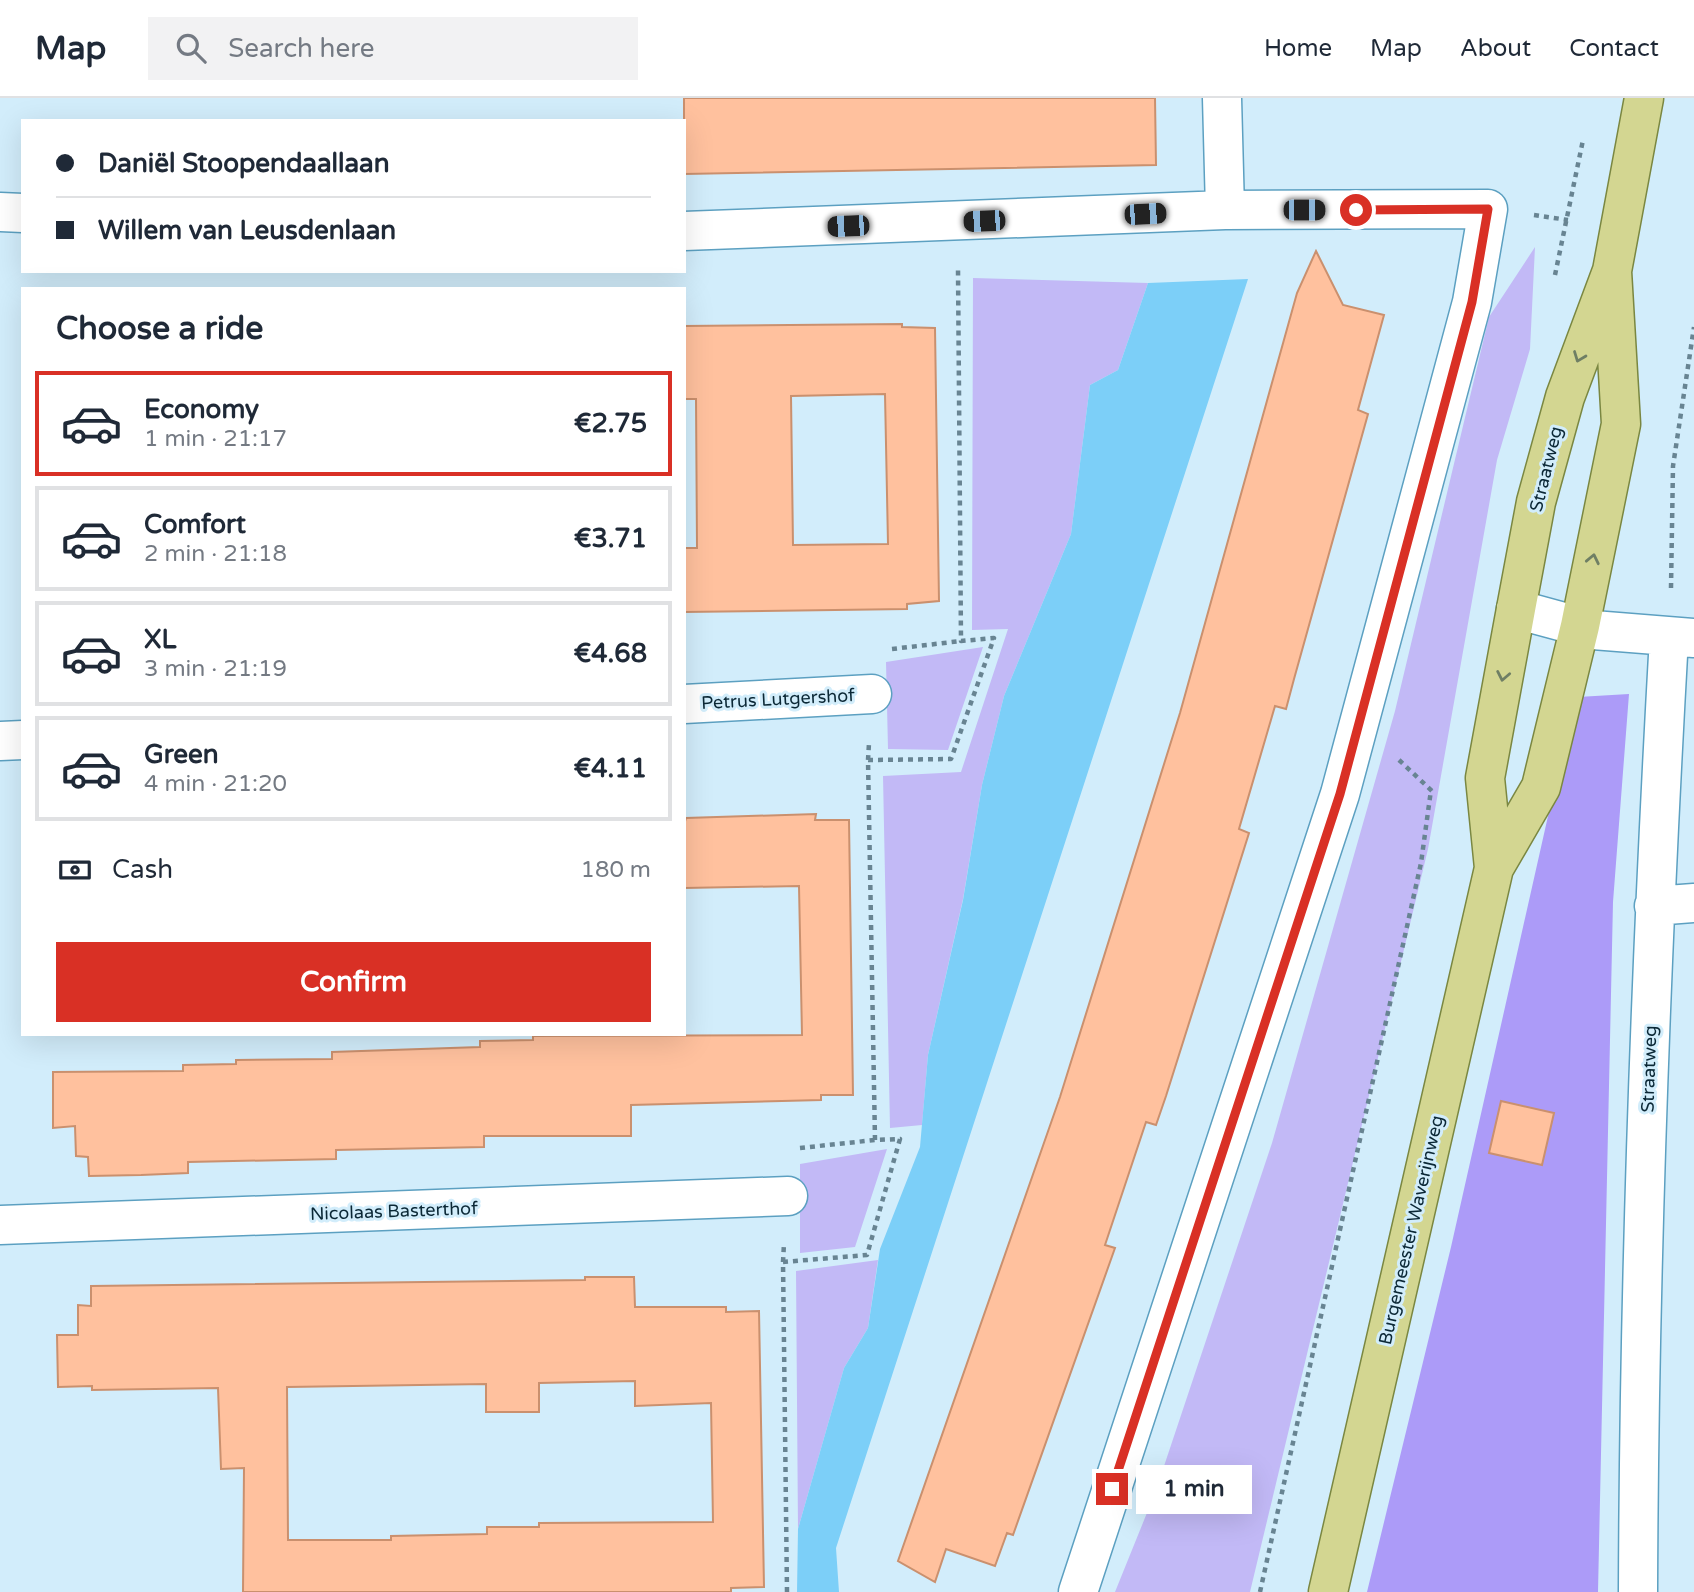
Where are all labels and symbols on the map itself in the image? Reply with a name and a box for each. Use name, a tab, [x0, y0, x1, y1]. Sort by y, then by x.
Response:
route start	[1340, 194, 1372, 226]
car	[1284, 200, 1326, 221]
car	[1124, 202, 1167, 226]
car	[963, 210, 1006, 232]
car	[827, 215, 870, 237]
one-way arrow	[1574, 351, 1588, 363]
street label: Straatweg	[1525, 424, 1567, 514]
one-way arrow	[1585, 553, 1600, 565]
one-way arrow	[1496, 670, 1511, 682]
street label: Petrus Lutgershof	[701, 684, 856, 714]
street label: Straatweg	[1636, 1025, 1662, 1113]
street label: Burgemeester Waverijnweg	[1374, 1113, 1448, 1347]
street label: Nicolaas Basterthof	[310, 1197, 478, 1225]
callout: 1 min	[1136, 1464, 1252, 1514]
route end	[1096, 1473, 1128, 1505]

